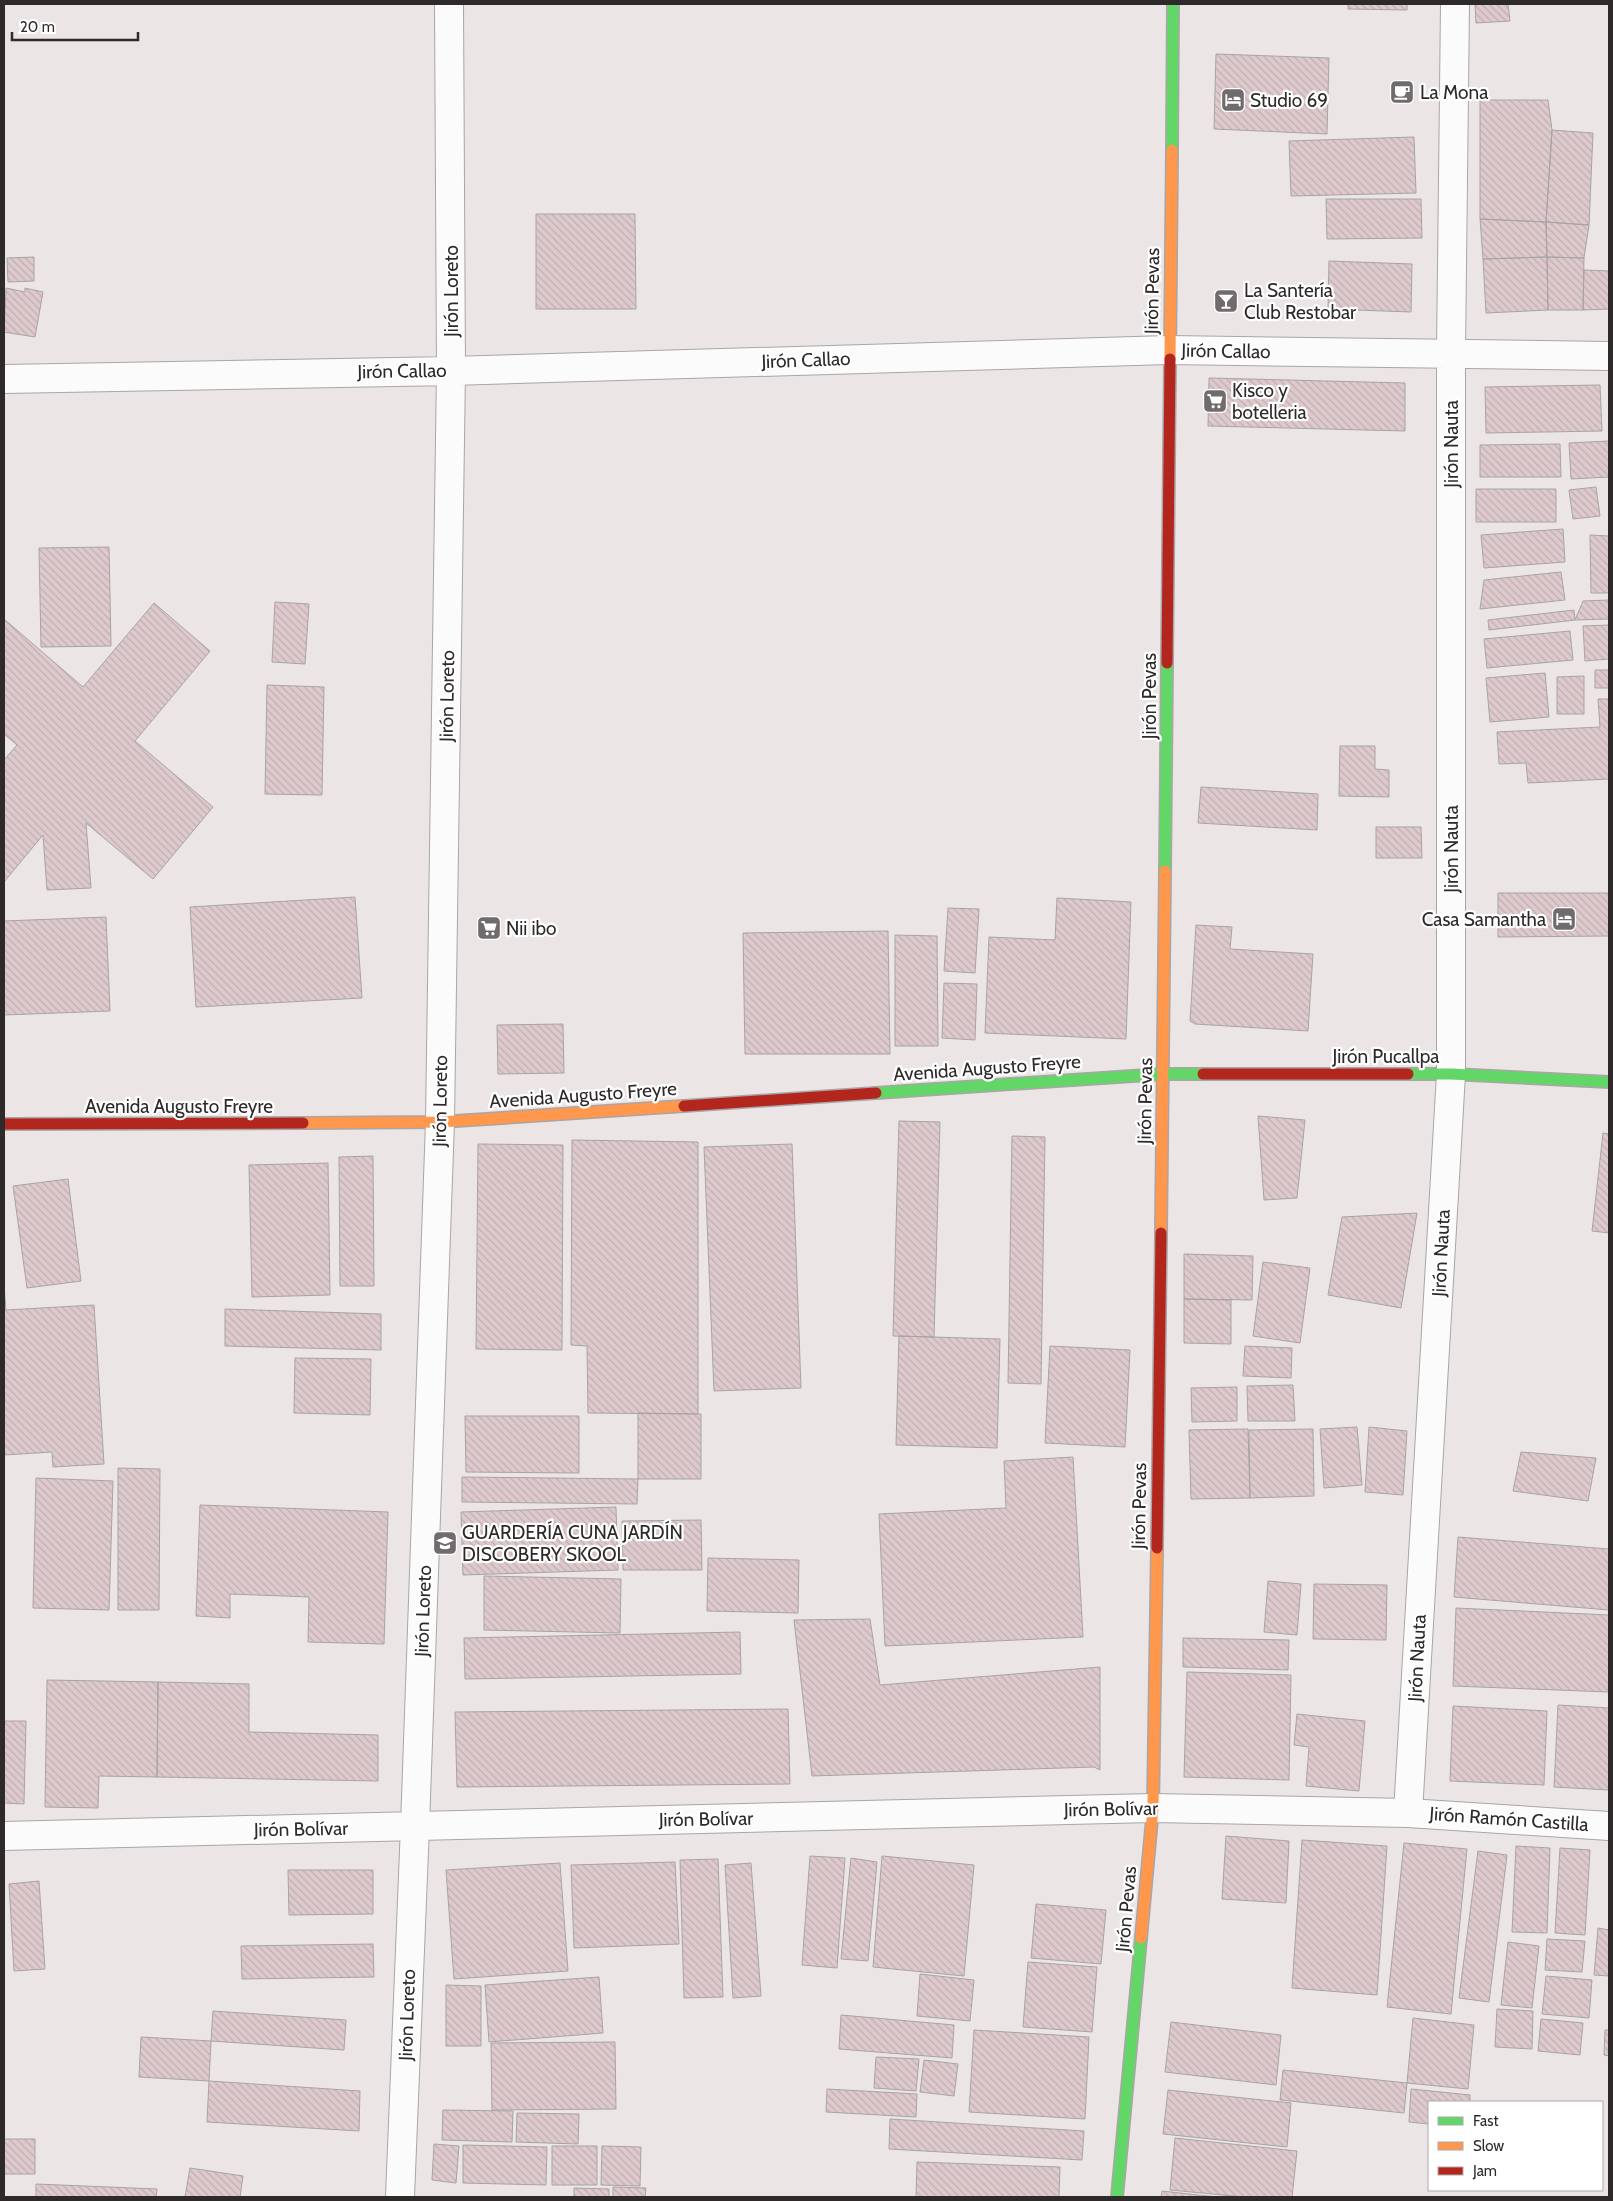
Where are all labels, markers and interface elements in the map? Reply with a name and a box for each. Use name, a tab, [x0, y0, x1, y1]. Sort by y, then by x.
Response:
scale bar	[12, 10, 139, 42]
text: 20 m	[20, 18, 55, 36]
cafe icon: La Mona	[1389, 79, 1415, 105]
place label: La Mona	[1420, 81, 1488, 104]
hotel icon: Studio 69	[1220, 87, 1246, 113]
place label: Studio 69	[1250, 89, 1328, 112]
street label: Jirón Loreto	[440, 245, 463, 338]
street label: Jirón Pevas	[1140, 248, 1164, 335]
place label: La Santería Club Restobar	[1244, 279, 1356, 324]
bar icon: La Santería Club Restobar	[1213, 288, 1239, 314]
street label: Jirón Callao	[1180, 339, 1271, 363]
street label: Jirón Callao	[760, 347, 851, 373]
street label: Jirón Callao	[356, 359, 447, 383]
place label: Kisco y botelleria	[1232, 379, 1307, 424]
supermarket icon: Kisco y botelleria	[1202, 388, 1228, 414]
street label: Jirón Nauta	[1440, 400, 1463, 489]
street label: Jirón Loreto	[435, 650, 459, 743]
street label: Jirón Pevas	[1138, 653, 1161, 740]
street label: Jirón Nauta	[1440, 805, 1463, 894]
hotel icon: Casa Samantha	[1551, 906, 1577, 932]
place label: Casa Samantha	[1422, 908, 1546, 931]
supermarket icon: Nii ibo	[476, 915, 502, 941]
place label: Nii ibo	[506, 917, 557, 940]
street label: Jirón Pucallpa	[1332, 1045, 1439, 1068]
street label: Avenida Augusto Freyre	[892, 1050, 1082, 1086]
street label: Jirón Loreto	[428, 1055, 452, 1148]
street label: Jirón Pevas	[1133, 1058, 1157, 1145]
street label: Avenida Augusto Freyre	[488, 1077, 678, 1113]
street label: Avenida Augusto Freyre	[85, 1095, 273, 1118]
street label: Jirón Nauta	[1427, 1209, 1455, 1298]
street label: Jirón Pevas	[1127, 1463, 1151, 1550]
place label: GUARDERÍA CUNA JARDÍN DISCOBERY SKOOL	[462, 1520, 683, 1566]
school or university icon: GUARDERÍA CUNA JARDÍN DISCOBERY SKOOL	[432, 1530, 458, 1556]
street label: Jirón Loreto	[410, 1565, 436, 1658]
street label: Jirón Nauta	[1403, 1614, 1431, 1703]
street label: Jirón Bolívar	[1063, 1797, 1158, 1821]
street label: Jirón Ramón Castilla	[1428, 1802, 1589, 1836]
street label: Jirón Bolívar	[658, 1807, 753, 1831]
street label: Jirón Bolívar	[253, 1817, 348, 1841]
street label: Jirón Pevas	[1111, 1865, 1141, 1954]
street label: Jirón Loreto	[394, 1969, 420, 2062]
legend	[1428, 2101, 1603, 2191]
text: Fast	[1473, 2112, 1498, 2130]
text: Slow	[1473, 2137, 1504, 2155]
text: Jam	[1472, 2162, 1497, 2180]

